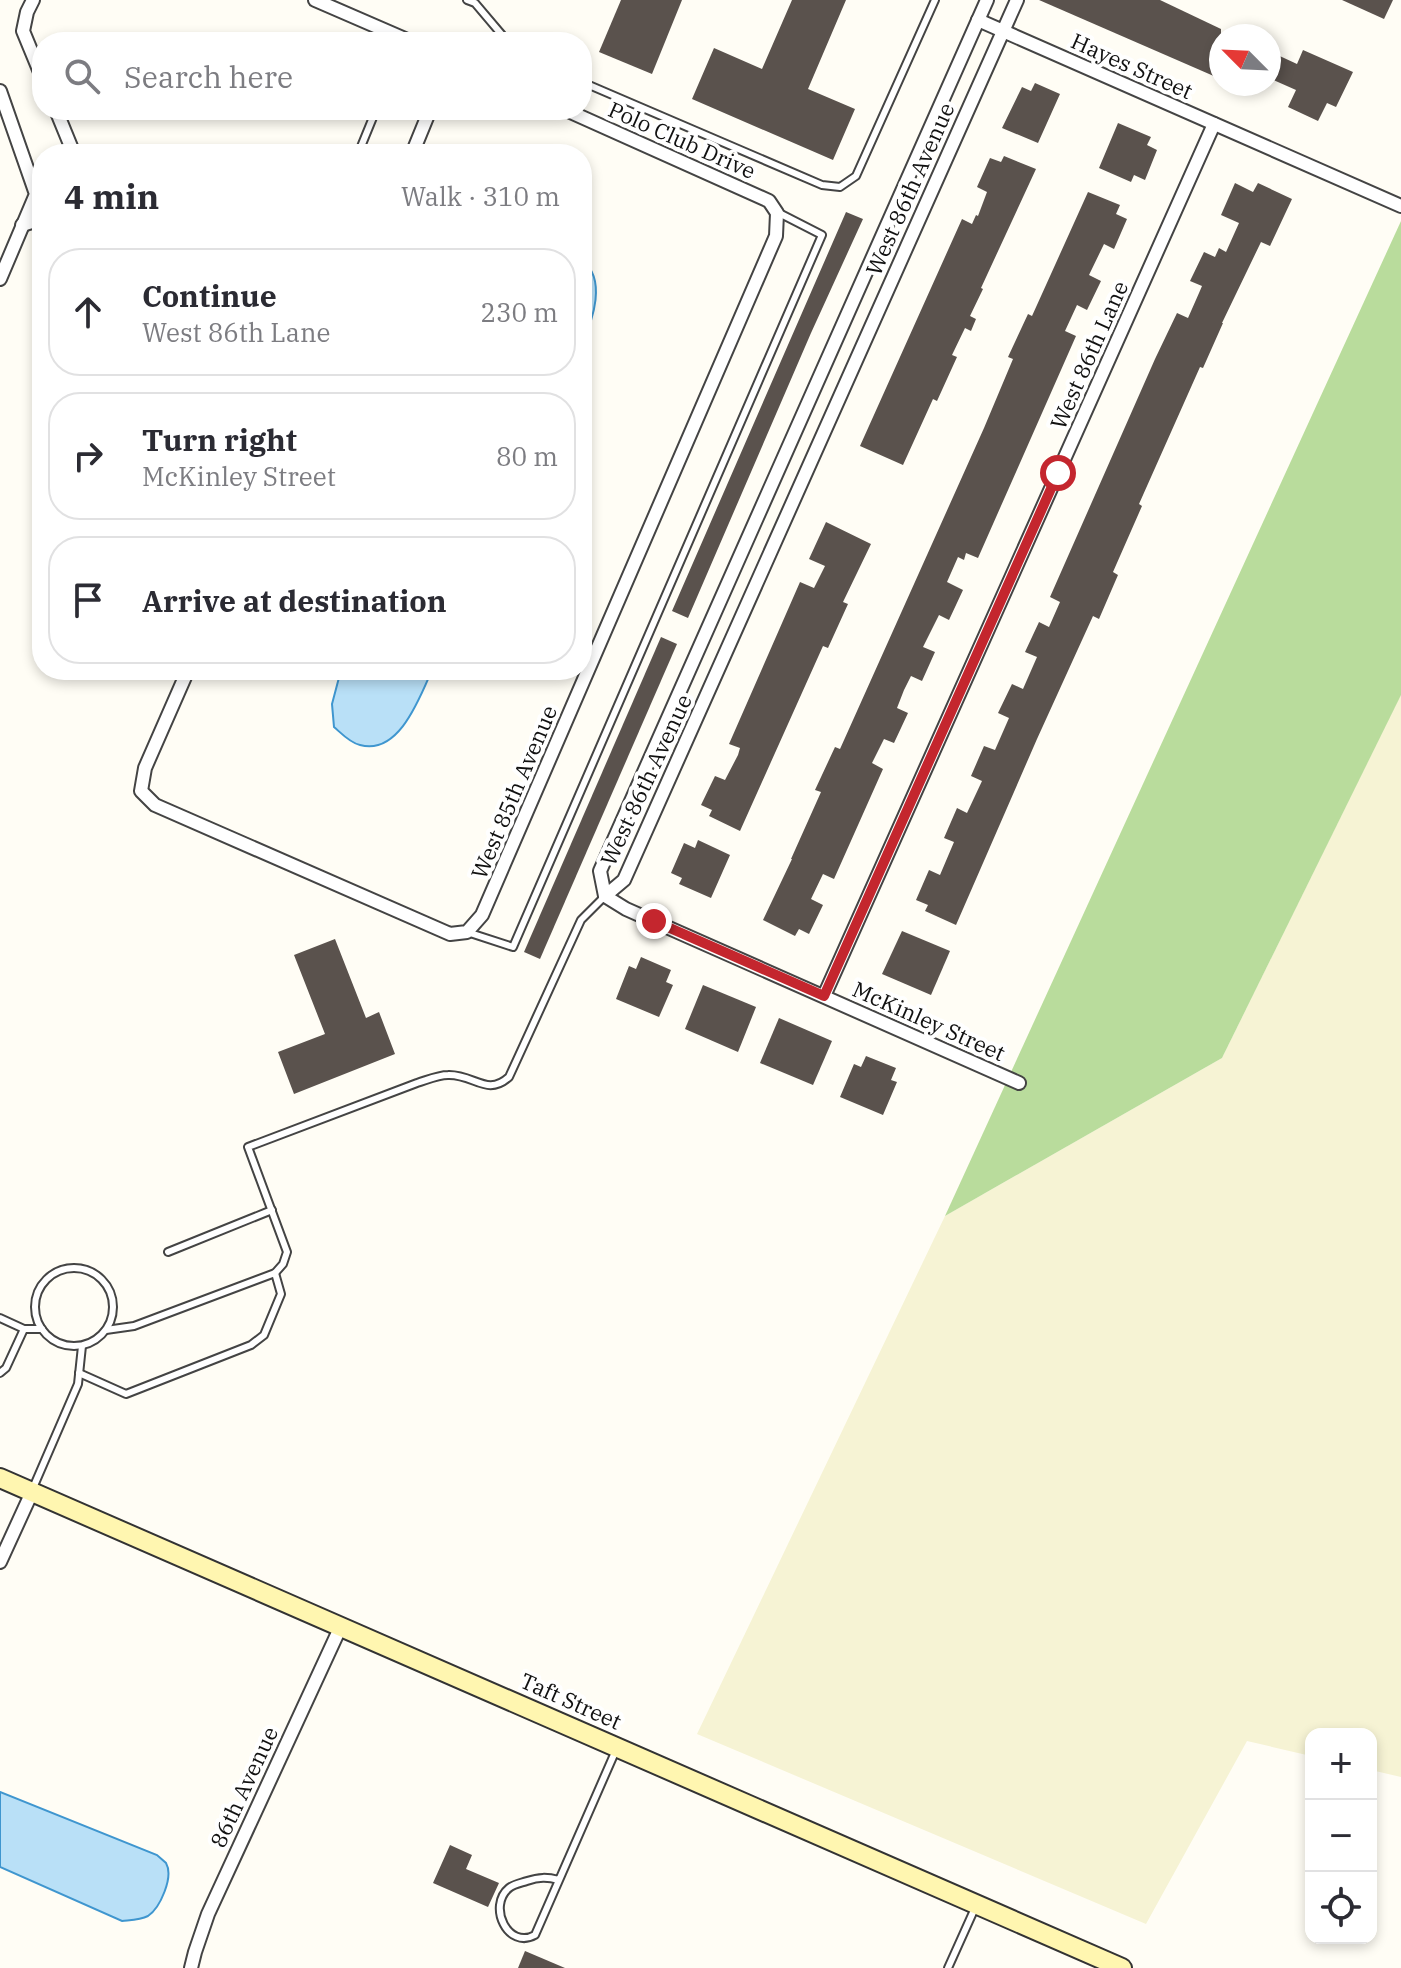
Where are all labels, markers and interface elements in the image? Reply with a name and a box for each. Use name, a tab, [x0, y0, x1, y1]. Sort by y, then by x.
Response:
north arrow	[1209, 24, 1281, 96]
street label: Hayes Street	[1067, 26, 1198, 105]
search box	[32, 32, 592, 120]
icon: search	[60, 54, 104, 98]
text: Search here	[124, 57, 293, 96]
street label: Polo Club Drive	[604, 94, 760, 185]
street label: West 86th Avenue	[858, 98, 961, 280]
text: 4 min	[64, 174, 159, 218]
text: Walk · 310 m	[401, 179, 560, 213]
text: Continue	[142, 276, 277, 315]
street label: West 86th Lane	[1043, 276, 1134, 434]
icon: ahead	[66, 290, 110, 334]
text: 230 m	[480, 295, 558, 329]
text: West 86th Lane	[142, 315, 330, 349]
text: Turn right	[142, 420, 297, 459]
icon: right	[66, 434, 110, 478]
text: 80 m	[496, 439, 558, 473]
route start	[1040, 455, 1076, 491]
text: McKinley Street	[142, 459, 336, 493]
icon: arrive	[66, 578, 110, 622]
text: Arrive at destination	[142, 581, 447, 620]
street label: West 86th Avenue	[593, 689, 698, 870]
street label: West 85th Avenue	[464, 701, 563, 883]
route end	[636, 903, 672, 939]
street label: McKinley Street	[848, 974, 1010, 1067]
street label: Taft Street	[516, 1665, 626, 1736]
street label: 86th Avenue	[203, 1722, 284, 1852]
map controls	[1305, 1728, 1377, 1944]
button: +	[1305, 1728, 1377, 1800]
button: −	[1305, 1800, 1377, 1872]
button: locate	[1305, 1872, 1377, 1944]

